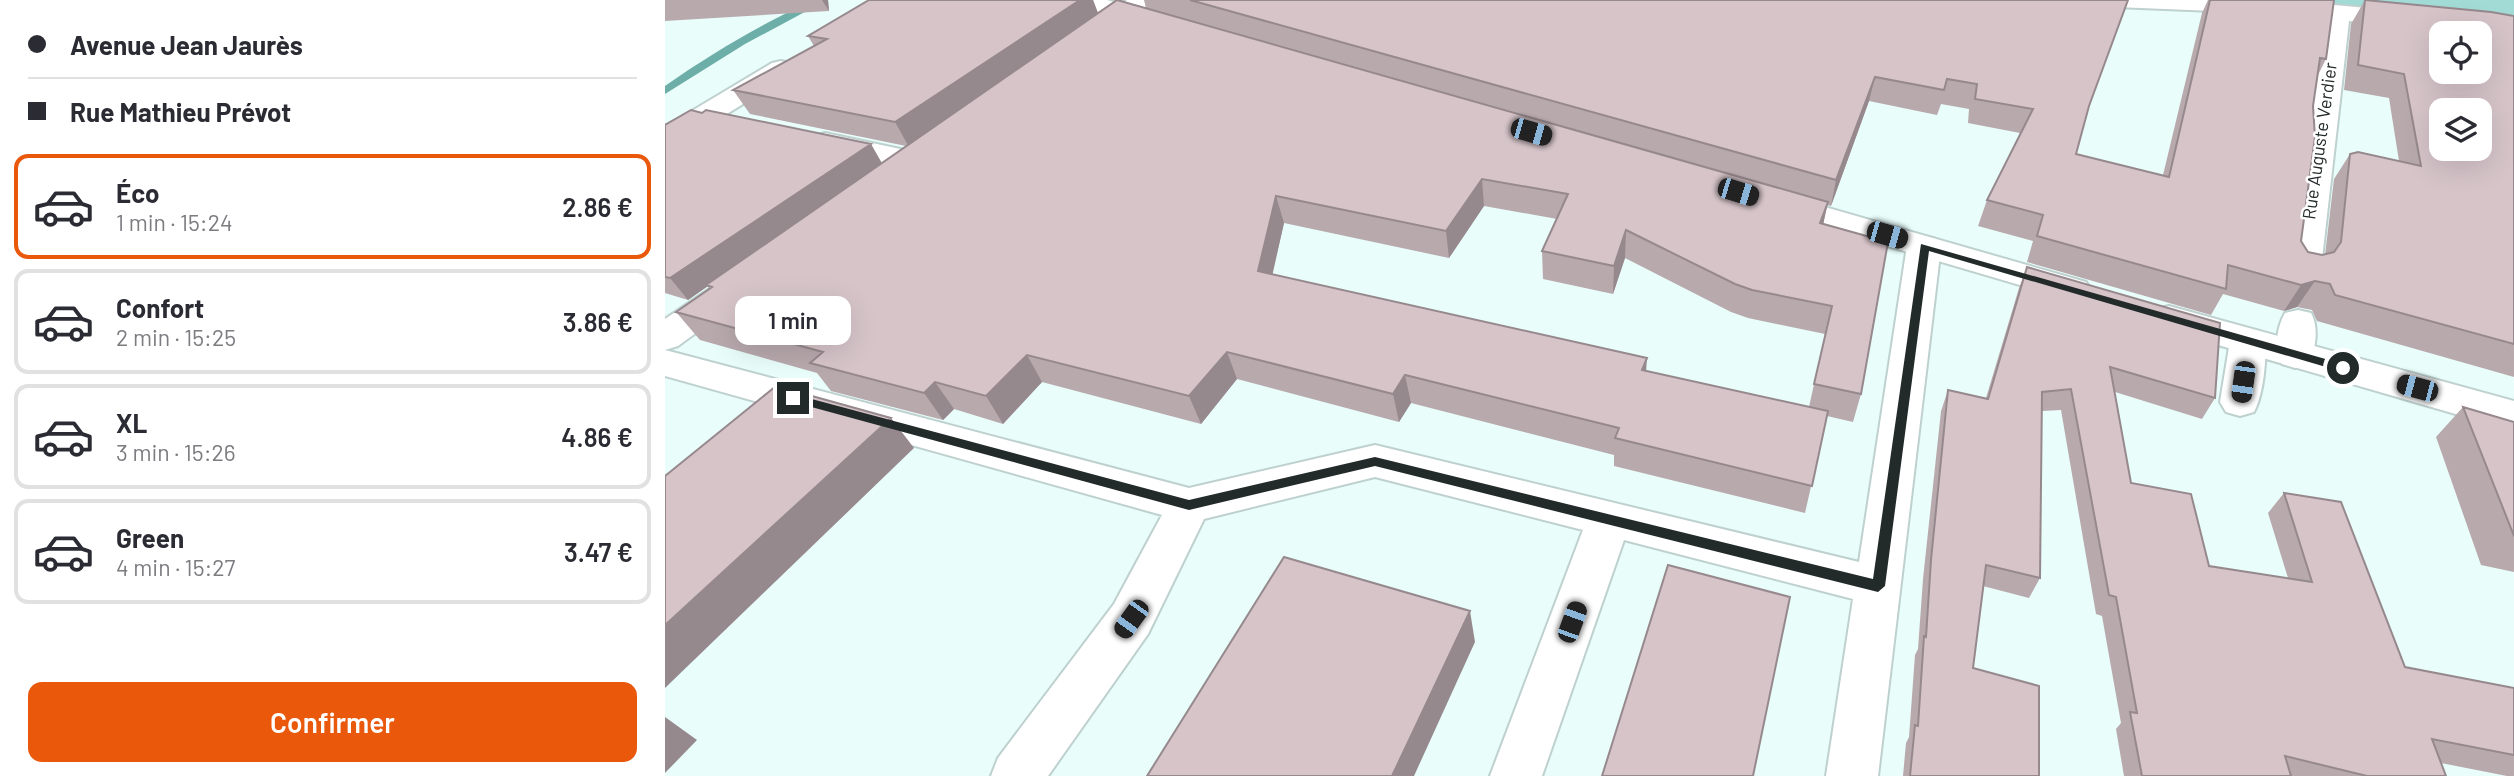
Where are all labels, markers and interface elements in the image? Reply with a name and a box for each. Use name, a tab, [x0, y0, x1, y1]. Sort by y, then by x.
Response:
map controls	[2429, 21, 2492, 161]
button: locate	[2429, 21, 2492, 84]
text: Avenue Jean Jaurès	[70, 29, 303, 60]
street label: Rue Auguste Verdier	[2297, 61, 2341, 221]
text: Rue Mathieu Prévot	[70, 96, 291, 127]
button: layers	[2429, 98, 2492, 161]
car	[1508, 116, 1555, 148]
icon: car	[32, 175, 95, 238]
car	[1715, 176, 1762, 208]
text: Éco	[116, 177, 159, 208]
text: 2.86 €	[562, 191, 633, 222]
text: 1 min · 15:24	[116, 208, 233, 236]
car	[1864, 219, 1911, 251]
icon: car	[32, 290, 95, 353]
text: Confort	[116, 292, 204, 323]
callout: 1 min	[735, 296, 851, 346]
text: 3.86 €	[563, 306, 633, 337]
text: 1 min	[768, 306, 818, 334]
text: 2 min · 15:25	[116, 323, 236, 351]
route start	[2327, 352, 2359, 384]
car	[2230, 360, 2257, 404]
car	[2394, 372, 2441, 404]
route end	[777, 382, 809, 414]
icon: car	[32, 405, 95, 468]
text: XL	[116, 407, 147, 438]
text: 4.86 €	[561, 421, 633, 452]
text: 3 min · 15:26	[116, 438, 236, 466]
icon: car	[32, 520, 95, 583]
text: Green	[116, 522, 184, 553]
text: 3.47 €	[564, 536, 633, 567]
text: 4 min · 15:27	[116, 553, 235, 581]
car	[1111, 596, 1152, 642]
car	[1555, 599, 1590, 645]
button: Confirmer	[28, 682, 637, 762]

